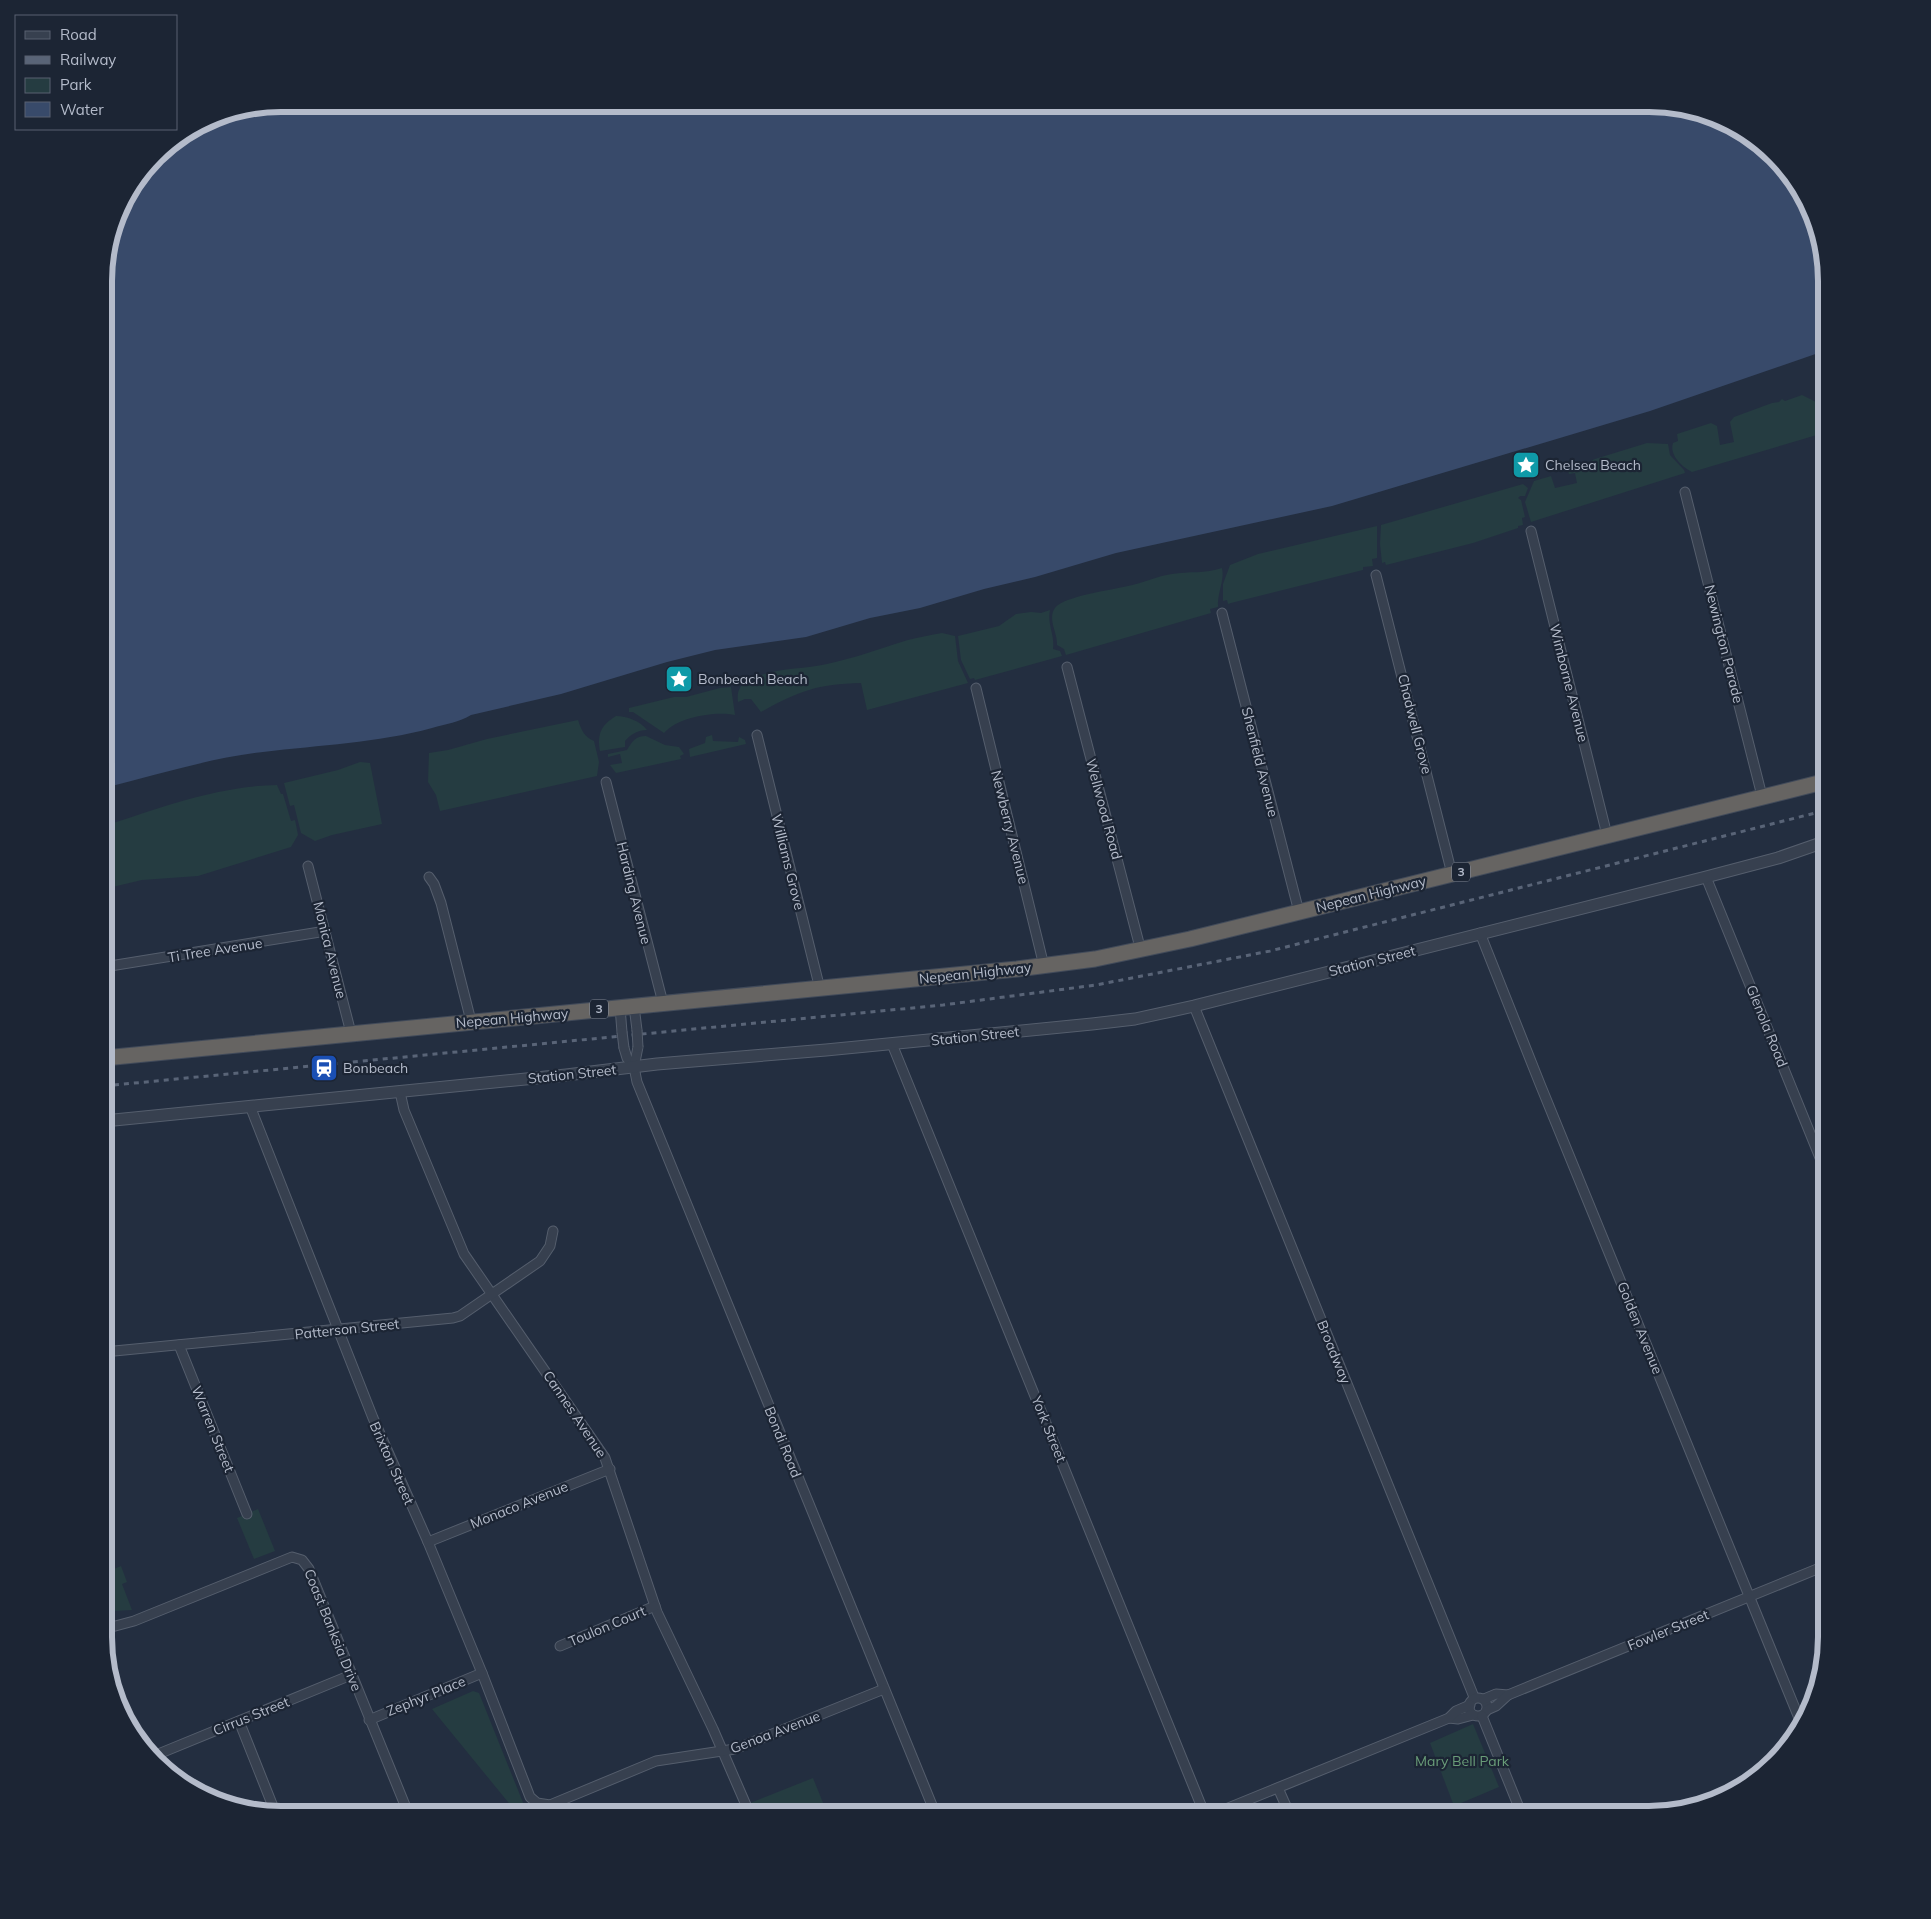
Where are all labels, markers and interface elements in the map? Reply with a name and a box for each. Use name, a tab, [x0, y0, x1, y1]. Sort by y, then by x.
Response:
legend	[15, 15, 178, 130]
text: Road	[60, 25, 97, 44]
text: Railway	[60, 50, 116, 69]
text: Park	[60, 75, 92, 94]
text: Water	[60, 100, 104, 119]
place icon: Chelsea Beach	[1511, 450, 1541, 480]
place label: Chelsea Beach	[1545, 456, 1641, 474]
street label: Newington Parade	[1701, 583, 1747, 705]
street label: Wimborne Avenue	[1546, 622, 1592, 744]
place icon: Bonbeach Beach	[664, 664, 694, 694]
place label: Bonbeach Beach	[698, 670, 808, 688]
street label: Chadwell Grove	[1394, 672, 1436, 776]
street label: Shenfield Avenue	[1238, 705, 1282, 819]
street label: Wellwood Road	[1082, 757, 1126, 861]
street label: Newberry Avenue	[987, 768, 1033, 886]
street label: Williams Grove	[767, 812, 809, 912]
street label: Harding Avenue	[613, 840, 655, 946]
road number: 3	[1452, 862, 1470, 882]
street label: Nepean Highway	[1314, 871, 1428, 916]
street label: Monica Avenue	[309, 900, 351, 1000]
street label: Ti Tree Avenue	[166, 934, 264, 966]
street label: Station Street	[1327, 942, 1417, 980]
street label: Nepean Highway	[918, 958, 1033, 988]
street label: Glenola Road	[1742, 982, 1792, 1070]
road number: 3	[590, 1000, 608, 1019]
street label: Nepean Highway	[455, 1004, 570, 1032]
street label: Station Street	[930, 1022, 1020, 1050]
station icon: Bonbeach	[309, 1053, 339, 1083]
place label: Bonbeach	[343, 1059, 408, 1077]
street label: Station Street	[527, 1060, 617, 1088]
street label: Golden Avenue	[1613, 1279, 1667, 1377]
street label: Patterson Street	[294, 1315, 400, 1343]
street label: Broadway	[1313, 1318, 1355, 1387]
street label: Cannes Avenue	[539, 1367, 611, 1461]
street label: Warren Street	[188, 1383, 239, 1475]
street label: York Street	[1027, 1392, 1071, 1465]
street label: Bondi Road	[761, 1404, 805, 1480]
street label: Brixton Street	[366, 1419, 418, 1507]
street label: Monaco Avenue	[467, 1477, 571, 1533]
street label: Coast Banksia Drive	[300, 1566, 366, 1694]
street label: Toulon Court	[566, 1602, 648, 1650]
street label: Fowler Street	[1625, 1606, 1711, 1654]
street label: Zephyr Place	[384, 1672, 468, 1720]
street label: Cirrus Street	[210, 1693, 292, 1739]
street label: Genoa Avenue	[727, 1707, 823, 1757]
park label: Mary Bell Park	[1415, 1752, 1510, 1770]

